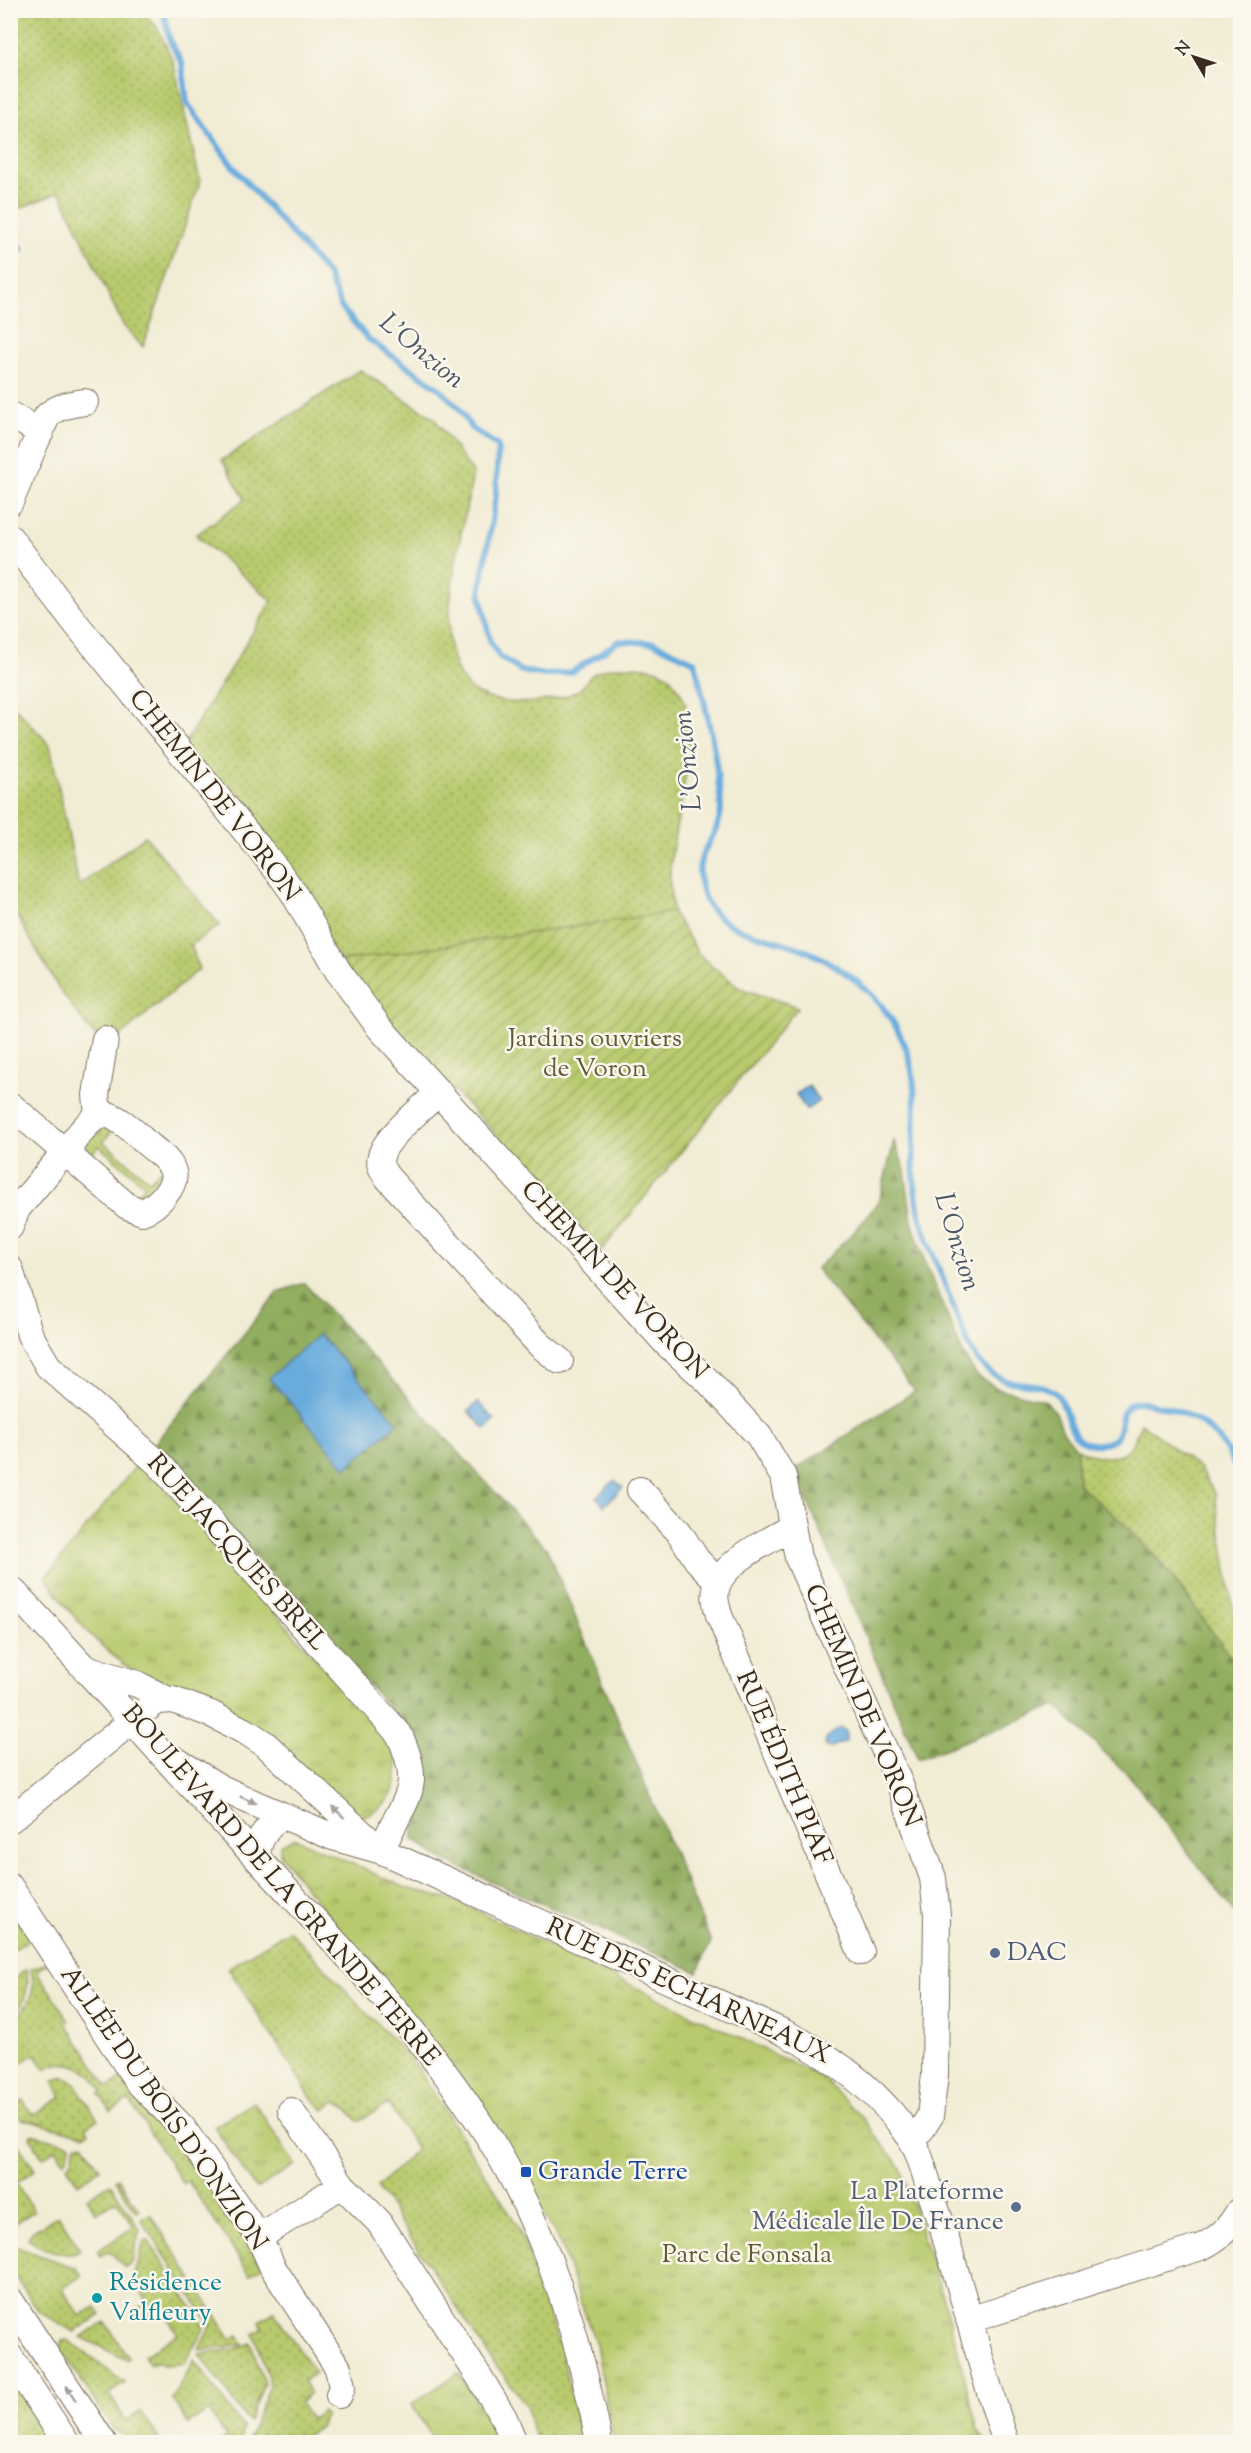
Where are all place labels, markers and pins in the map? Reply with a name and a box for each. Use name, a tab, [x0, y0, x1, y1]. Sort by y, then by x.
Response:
place label: DAC	[1007, 1935, 1067, 1972]
marker: DAC	[988, 1946, 1002, 1960]
place label: Grande Terre	[538, 2154, 688, 2191]
marker: Grande Terre	[519, 2165, 533, 2179]
place label: La Plateforme Médicale Île De France	[752, 2174, 1004, 2241]
marker: La Plateforme Médicale Île De France	[1009, 2200, 1023, 2214]
place label: Résidence Valfleury	[109, 2265, 222, 2332]
marker: Résidence Valfleury	[90, 2291, 104, 2305]

